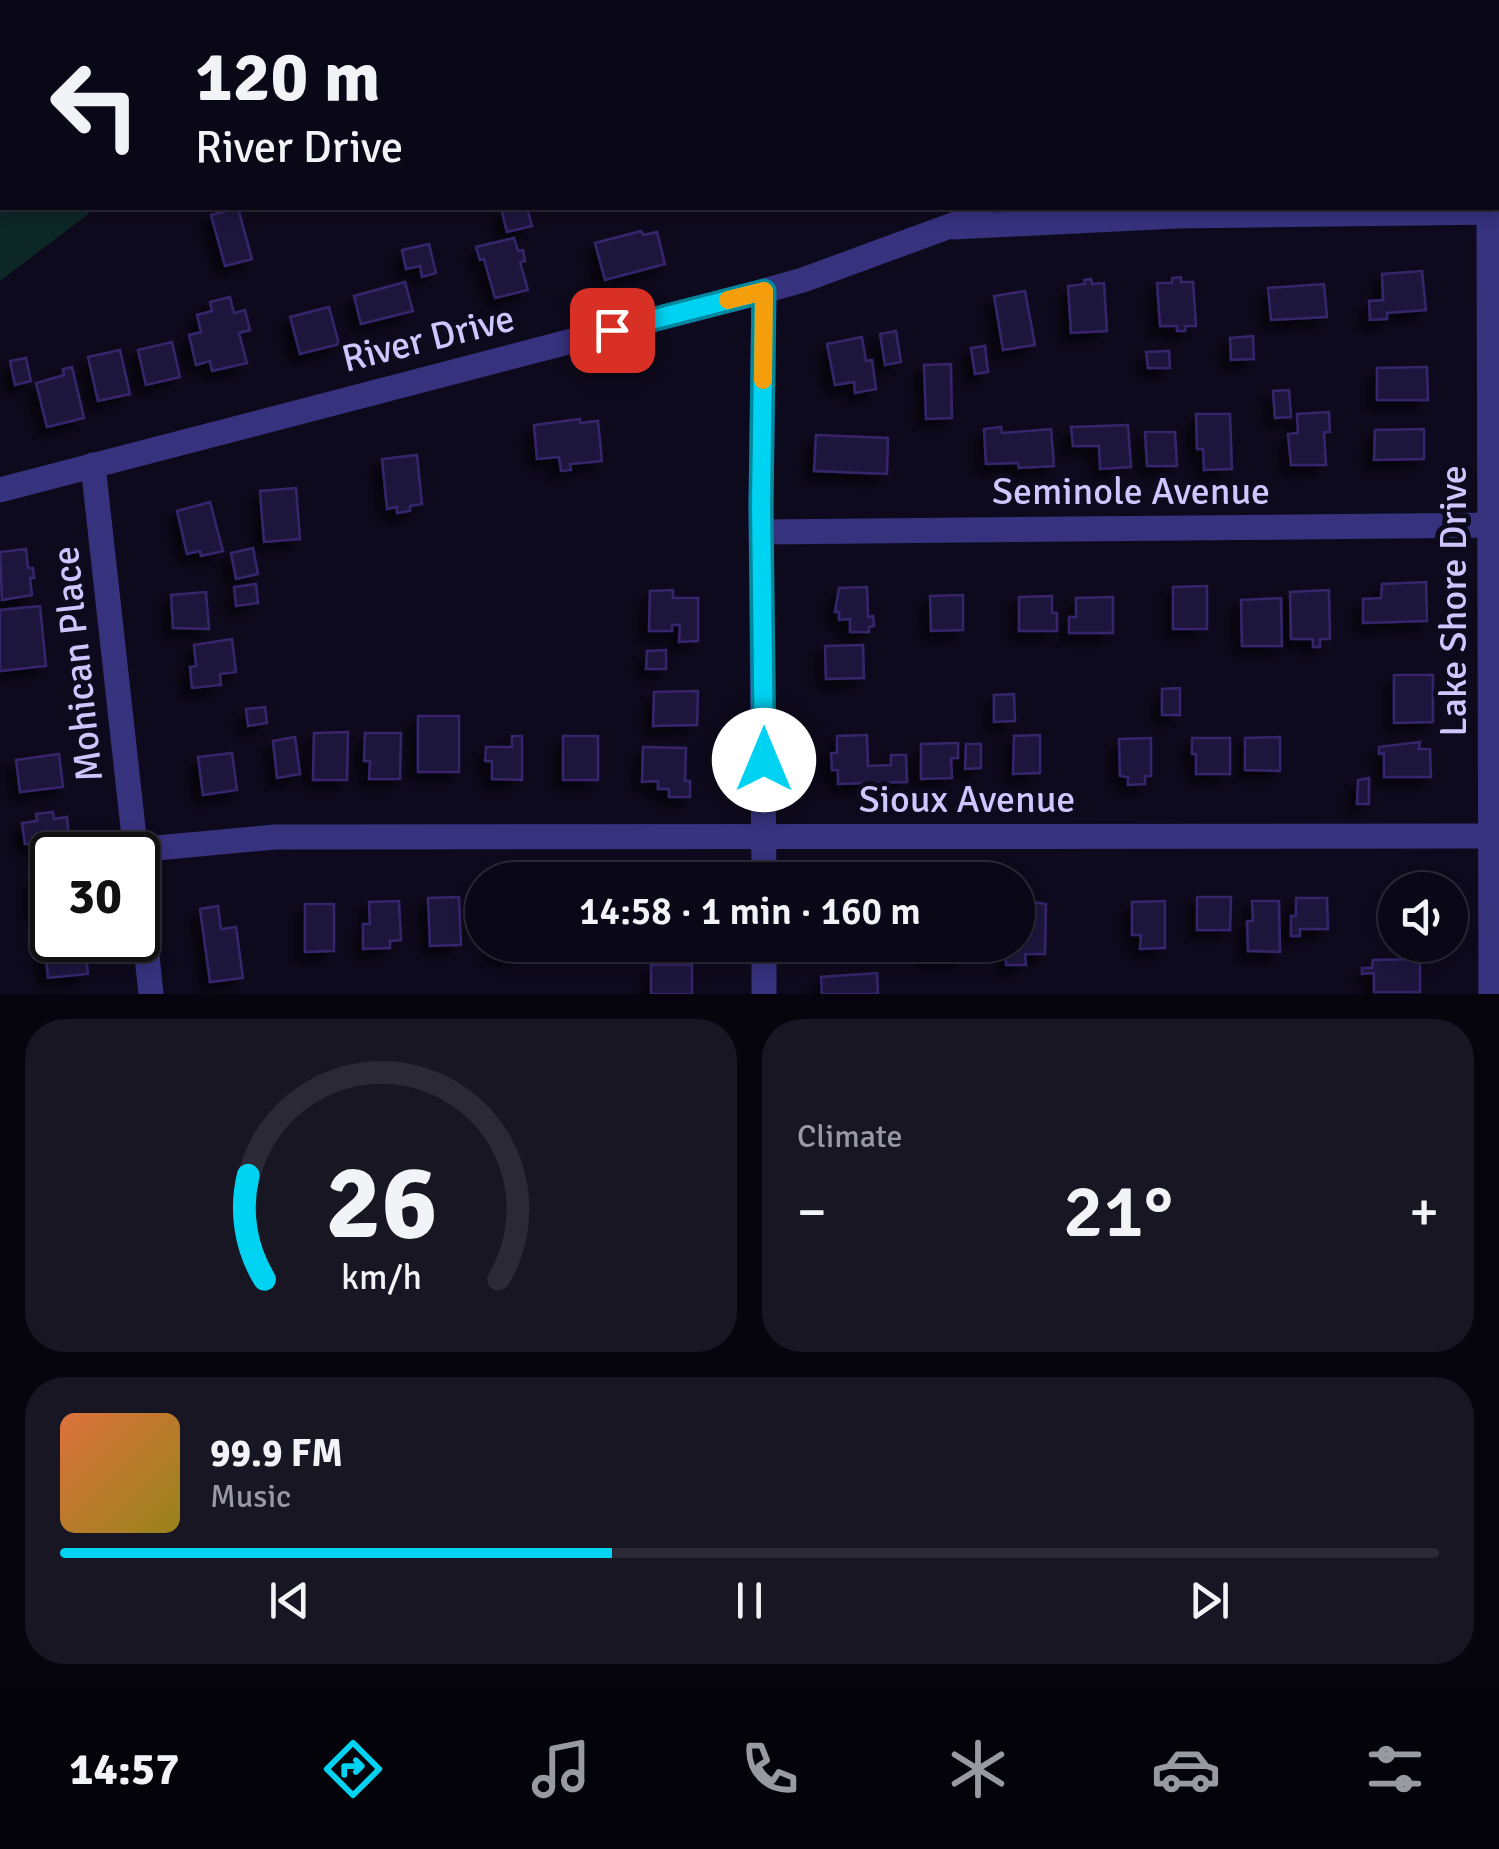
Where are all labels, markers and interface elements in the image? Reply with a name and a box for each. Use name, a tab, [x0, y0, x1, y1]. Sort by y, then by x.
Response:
text: 120 m	[195, 34, 380, 120]
icon: left	[30, 40, 160, 170]
text: River Drive	[195, 120, 403, 175]
pin	[570, 288, 655, 373]
street label: River Drive	[337, 294, 519, 383]
icon: arrive	[585, 303, 640, 358]
street label: Lake Shore Drive	[1430, 465, 1477, 737]
street label: Seminole Avenue	[992, 468, 1270, 515]
street label: Mohican Place	[42, 544, 113, 784]
position arrow	[712, 708, 816, 812]
street label: Sioux Avenue	[859, 776, 1075, 823]
speed limit sign: 30	[30, 832, 160, 962]
map controls	[1378, 872, 1468, 962]
button: sound	[1378, 872, 1468, 962]
text: 14:58 · 1 min · 160 m	[579, 888, 921, 935]
text: Climate	[797, 1117, 903, 1156]
text: 26	[325, 1139, 437, 1267]
text: 21°	[1063, 1165, 1173, 1258]
text: −	[797, 1178, 827, 1246]
text: +	[1409, 1178, 1439, 1246]
text: km/h	[341, 1255, 421, 1299]
text: 99.9 FM	[210, 1430, 343, 1477]
text: Music	[210, 1477, 291, 1516]
icon: previous	[262, 1573, 317, 1628]
icon: pause	[722, 1573, 777, 1628]
icon: next	[1182, 1573, 1237, 1628]
icon: directions	[318, 1734, 388, 1804]
icon: music	[526, 1734, 596, 1804]
icon: phone	[735, 1734, 805, 1804]
icon: climate	[943, 1734, 1013, 1804]
icon: car	[1151, 1734, 1221, 1804]
icon: filters	[1360, 1734, 1430, 1804]
text: 14:57	[69, 1742, 180, 1797]

